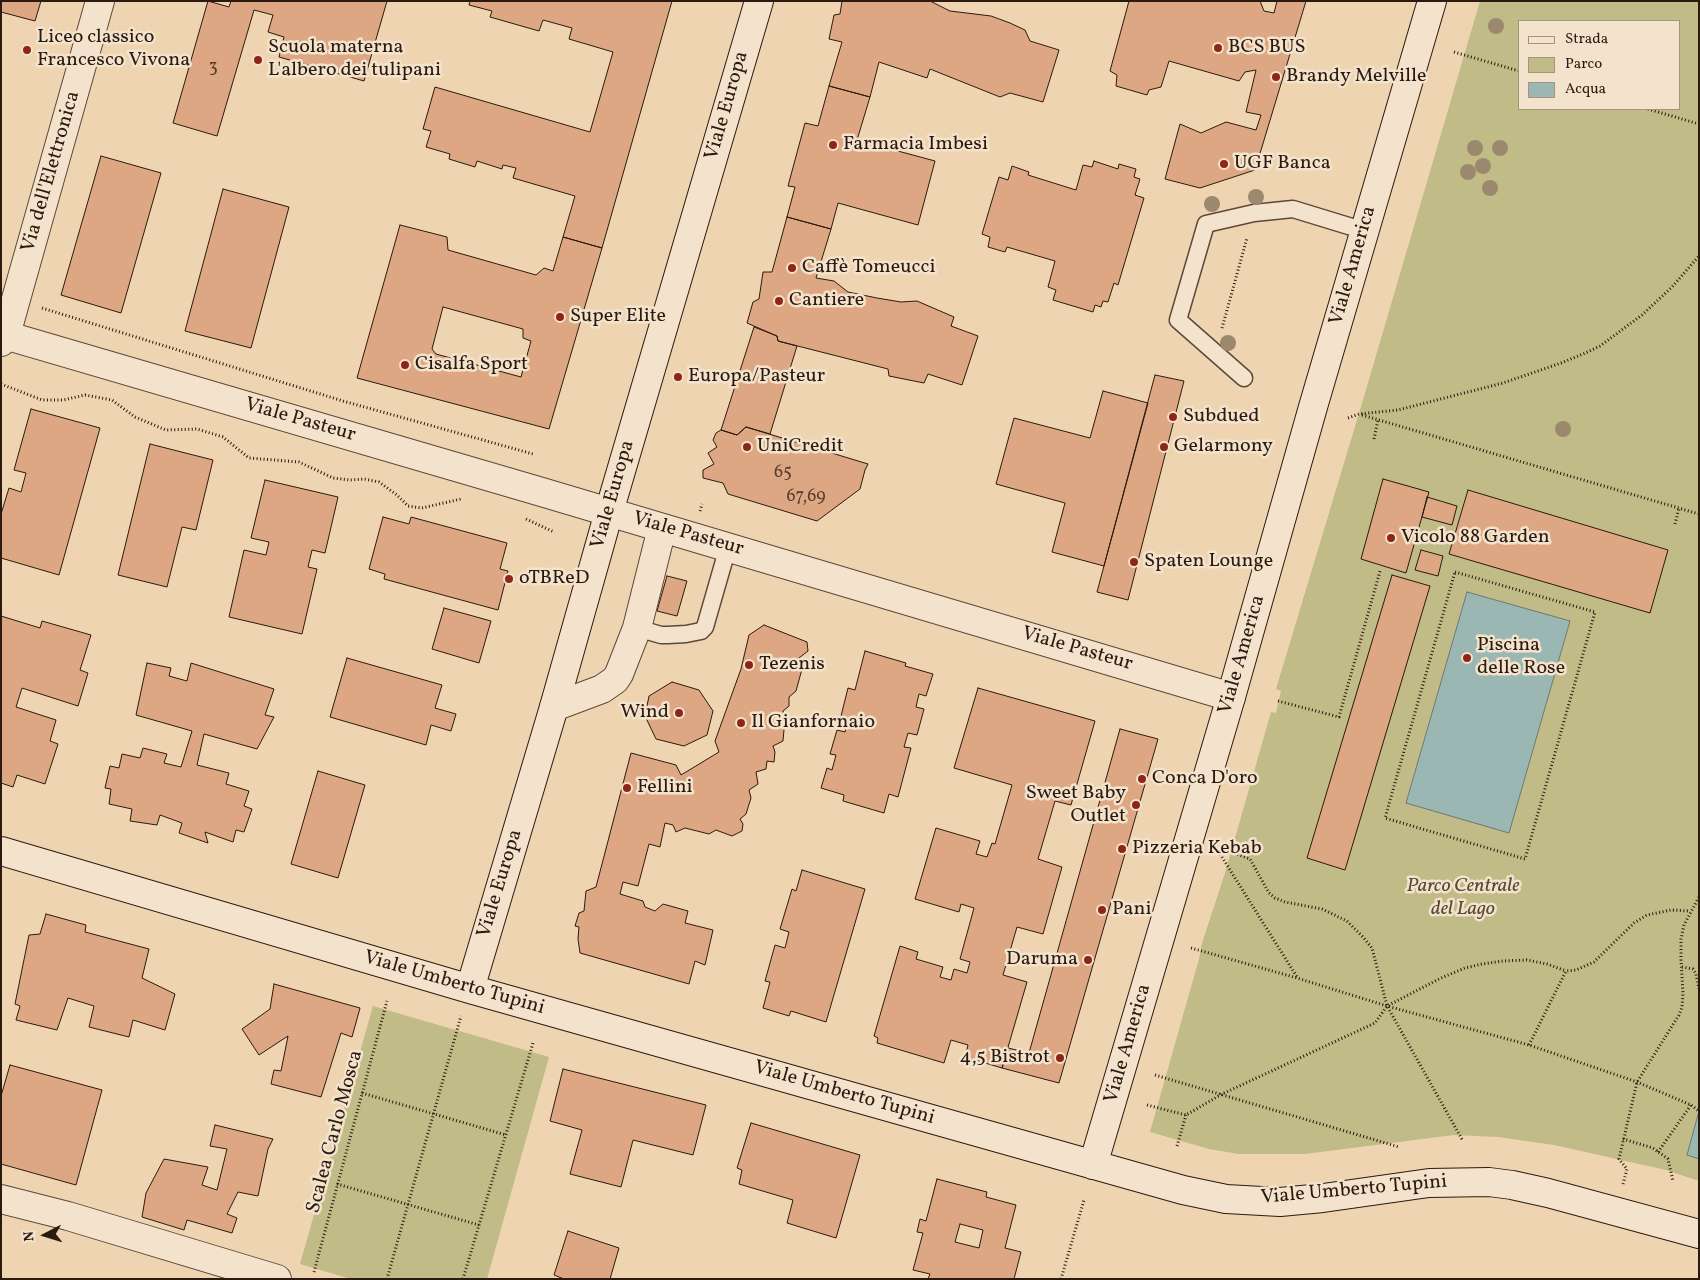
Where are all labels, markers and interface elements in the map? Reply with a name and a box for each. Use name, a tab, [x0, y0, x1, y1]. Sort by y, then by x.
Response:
legend	[1518, 20, 1680, 110]
place label: Liceo classico Francesco Vivona	[37, 26, 190, 73]
text: Strada	[1565, 29, 1608, 50]
place label: Scuola materna L'albero dei tulipani	[268, 36, 441, 83]
place label: BCS BUS	[1228, 36, 1306, 60]
marker: BCS BUS	[1212, 42, 1224, 54]
marker: Liceo classico Francesco Vivona	[21, 44, 33, 56]
street label: Viale Europa	[701, 49, 755, 163]
marker: Scuola materna L'albero dei tulipani	[252, 54, 264, 66]
text: Parco	[1565, 54, 1602, 75]
house number: 3	[208, 58, 218, 80]
place label: Brandy Melville	[1286, 65, 1427, 89]
marker: Brandy Melville	[1270, 71, 1282, 83]
text: Acqua	[1565, 79, 1606, 100]
street label: Via dell'Elettronica	[18, 89, 86, 255]
place label: Farmacia Imbesi	[843, 133, 988, 157]
marker: Farmacia Imbesi	[827, 139, 839, 151]
place label: UGF Banca	[1234, 152, 1331, 176]
marker: UGF Banca	[1218, 158, 1230, 170]
street label: Viale America	[1326, 204, 1382, 328]
place label: Caffè Tomeucci	[802, 256, 935, 280]
marker: Caffè Tomeucci	[786, 262, 798, 274]
place label: Cantiere	[789, 289, 864, 313]
marker: Cantiere	[773, 295, 785, 307]
place label: Super Elite	[570, 305, 666, 329]
marker: Super Elite	[554, 311, 566, 323]
place label: Cisalfa Sport	[415, 353, 528, 377]
marker: Cisalfa Sport	[399, 359, 411, 371]
place label: Europa/Pasteur	[688, 365, 825, 389]
marker: Europa/Pasteur	[672, 371, 684, 383]
street label: Viale Pasteur	[242, 394, 358, 448]
place label: Subdued	[1183, 405, 1260, 429]
marker: Subdued	[1167, 411, 1179, 423]
place label: UniCredit	[757, 435, 844, 459]
place label: Gelarmony	[1174, 435, 1273, 459]
street label: Viale Europa	[587, 438, 641, 552]
marker: UniCredit	[741, 441, 753, 453]
marker: Gelarmony	[1158, 441, 1170, 453]
house number: 65	[774, 463, 792, 485]
house number: 67,69	[786, 487, 826, 509]
street label: Viale Pasteur	[630, 508, 746, 562]
place label: Vicolo 88 Garden	[1401, 526, 1550, 550]
marker: Vicolo 88 Garden	[1385, 532, 1397, 544]
place label: Spaten Lounge	[1144, 550, 1273, 574]
marker: Spaten Lounge	[1128, 556, 1140, 568]
place label: oTBReD	[519, 567, 589, 591]
marker: oTBReD	[503, 573, 515, 585]
street label: Viale America	[1215, 593, 1271, 717]
street label: Viale Pasteur	[1019, 623, 1135, 677]
place label: Piscina delle Rose	[1477, 634, 1565, 681]
marker: Piscina delle Rose	[1461, 652, 1473, 664]
place label: Tezenis	[759, 653, 825, 677]
marker: Tezenis	[743, 659, 755, 671]
place label: Wind	[620, 701, 669, 725]
marker: Wind	[673, 707, 685, 719]
place label: Il Gianfornaio	[751, 711, 875, 735]
marker: Il Gianfornaio	[735, 717, 747, 729]
place label: Conca D'oro	[1152, 767, 1258, 791]
marker: Conca D'oro	[1136, 773, 1148, 785]
place label: Fellini	[637, 776, 693, 800]
marker: Fellini	[621, 782, 633, 794]
place label: Sweet Baby Outlet	[1026, 782, 1126, 829]
marker: Sweet Baby Outlet	[1130, 799, 1142, 811]
street label: Viale Europa	[473, 827, 529, 941]
place label: Pizzeria Kebab	[1132, 837, 1262, 861]
marker: Pizzeria Kebab	[1116, 843, 1128, 855]
park label: Parco Centrale del Lago	[1406, 875, 1520, 922]
place label: Pani	[1112, 898, 1152, 922]
marker: Pani	[1096, 904, 1108, 916]
street label: Viale Umberto Tupini	[361, 947, 547, 1021]
place label: Daruma	[1006, 948, 1078, 972]
marker: Daruma	[1082, 954, 1094, 966]
street label: Viale America	[1101, 982, 1157, 1106]
place label: 4,5 Bistrot	[960, 1046, 1050, 1070]
street label: Scalea Carlo Mosca	[303, 1048, 369, 1216]
marker: 4,5 Bistrot	[1054, 1052, 1066, 1064]
street label: Viale Umberto Tupini	[751, 1057, 937, 1131]
street label: Viale Umberto Tupini	[1260, 1171, 1448, 1211]
north arrow	[20, 1210, 70, 1260]
text: N	[20, 1230, 39, 1242]

